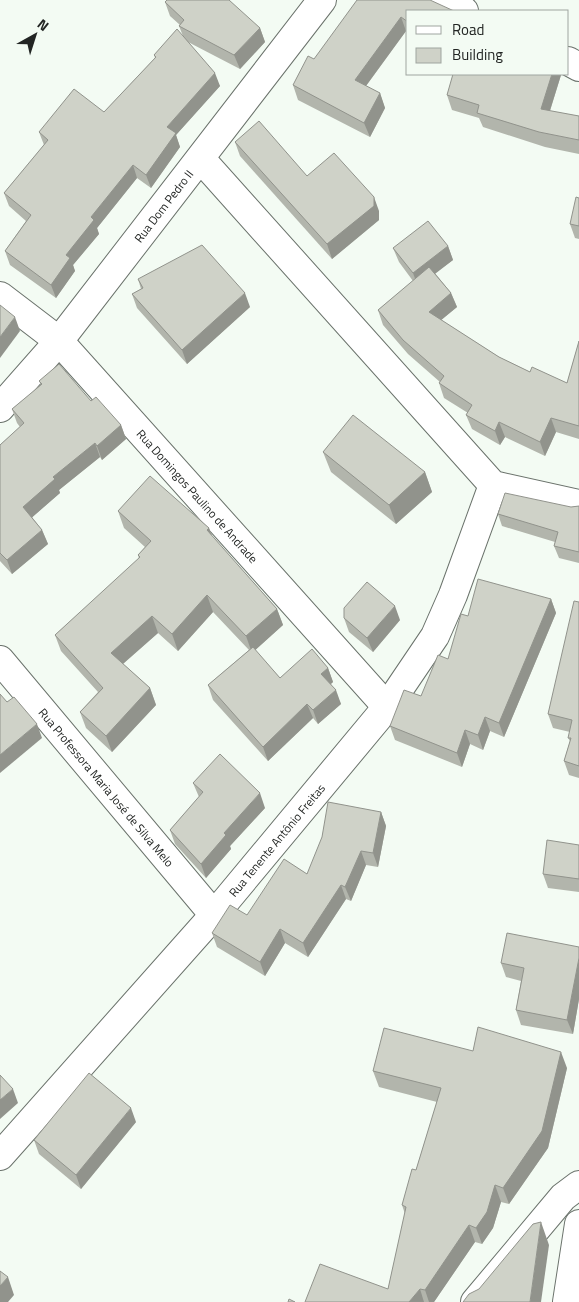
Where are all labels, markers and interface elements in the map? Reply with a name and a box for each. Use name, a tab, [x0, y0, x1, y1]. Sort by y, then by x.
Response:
north arrow	[10, 10, 60, 60]
legend	[406, 10, 569, 75]
text: N	[33, 13, 54, 36]
text: Road	[452, 18, 484, 41]
text: Building	[452, 43, 503, 66]
street label: Rua Dom Pedro II	[129, 165, 198, 246]
street label: Rua Domingos Paulino de Andrade	[132, 425, 263, 567]
street label: Rua Professora Maria José de Silva Melo	[34, 704, 179, 871]
street label: Rua Tenente Antônio Freitas	[224, 779, 330, 901]

